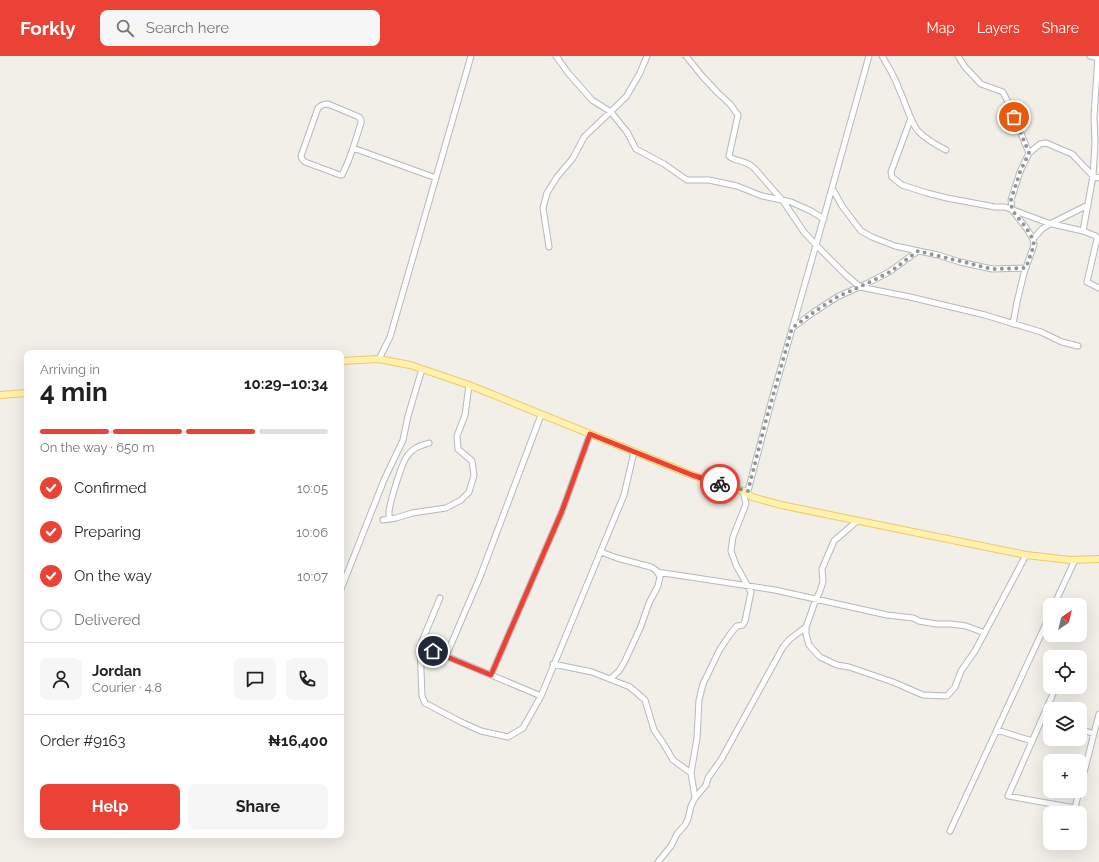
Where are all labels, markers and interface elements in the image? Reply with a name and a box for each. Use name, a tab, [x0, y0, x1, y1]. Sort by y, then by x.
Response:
search box	[100, 10, 380, 46]
text: Forkly	[20, 17, 76, 39]
icon: search	[114, 17, 136, 39]
text: Search here	[146, 19, 229, 37]
text: Map	[927, 20, 955, 36]
text: Layers	[977, 20, 1020, 36]
text: Share	[1042, 20, 1079, 36]
pin	[997, 100, 1031, 134]
icon: bag	[1003, 106, 1025, 128]
text: Arriving in	[40, 362, 100, 377]
text: 10:29–10:34	[244, 375, 328, 393]
text: 4 min	[40, 377, 108, 407]
text: On the way · 650 m	[40, 440, 154, 455]
courier	[700, 464, 740, 504]
icon: bike	[709, 473, 731, 495]
icon: check	[40, 477, 62, 499]
text: Confirmed	[74, 479, 147, 497]
text: 10:05	[297, 481, 328, 496]
icon: check	[40, 521, 62, 543]
text: Preparing	[74, 523, 141, 541]
text: 10:06	[296, 525, 328, 540]
icon: check	[40, 565, 62, 587]
text: On the way	[74, 567, 152, 585]
text: 10:07	[297, 569, 328, 584]
north arrow	[1043, 598, 1087, 642]
map controls	[1043, 598, 1087, 850]
text: Delivered	[74, 611, 141, 629]
pin	[416, 634, 450, 668]
icon: home	[422, 640, 444, 662]
button: locate	[1043, 650, 1087, 694]
button: person	[40, 658, 82, 700]
button: chat	[234, 658, 276, 700]
button: phone	[286, 658, 328, 700]
text: Jordan	[92, 662, 141, 680]
text: Courier · 4.8	[92, 680, 162, 695]
button: layers	[1043, 702, 1087, 746]
text: Order #9163	[40, 732, 126, 750]
text: ₦16,400	[268, 732, 328, 750]
button: +	[1043, 754, 1087, 798]
button: Help	[40, 784, 180, 830]
button: Share	[188, 784, 328, 830]
button: −	[1043, 806, 1087, 850]

